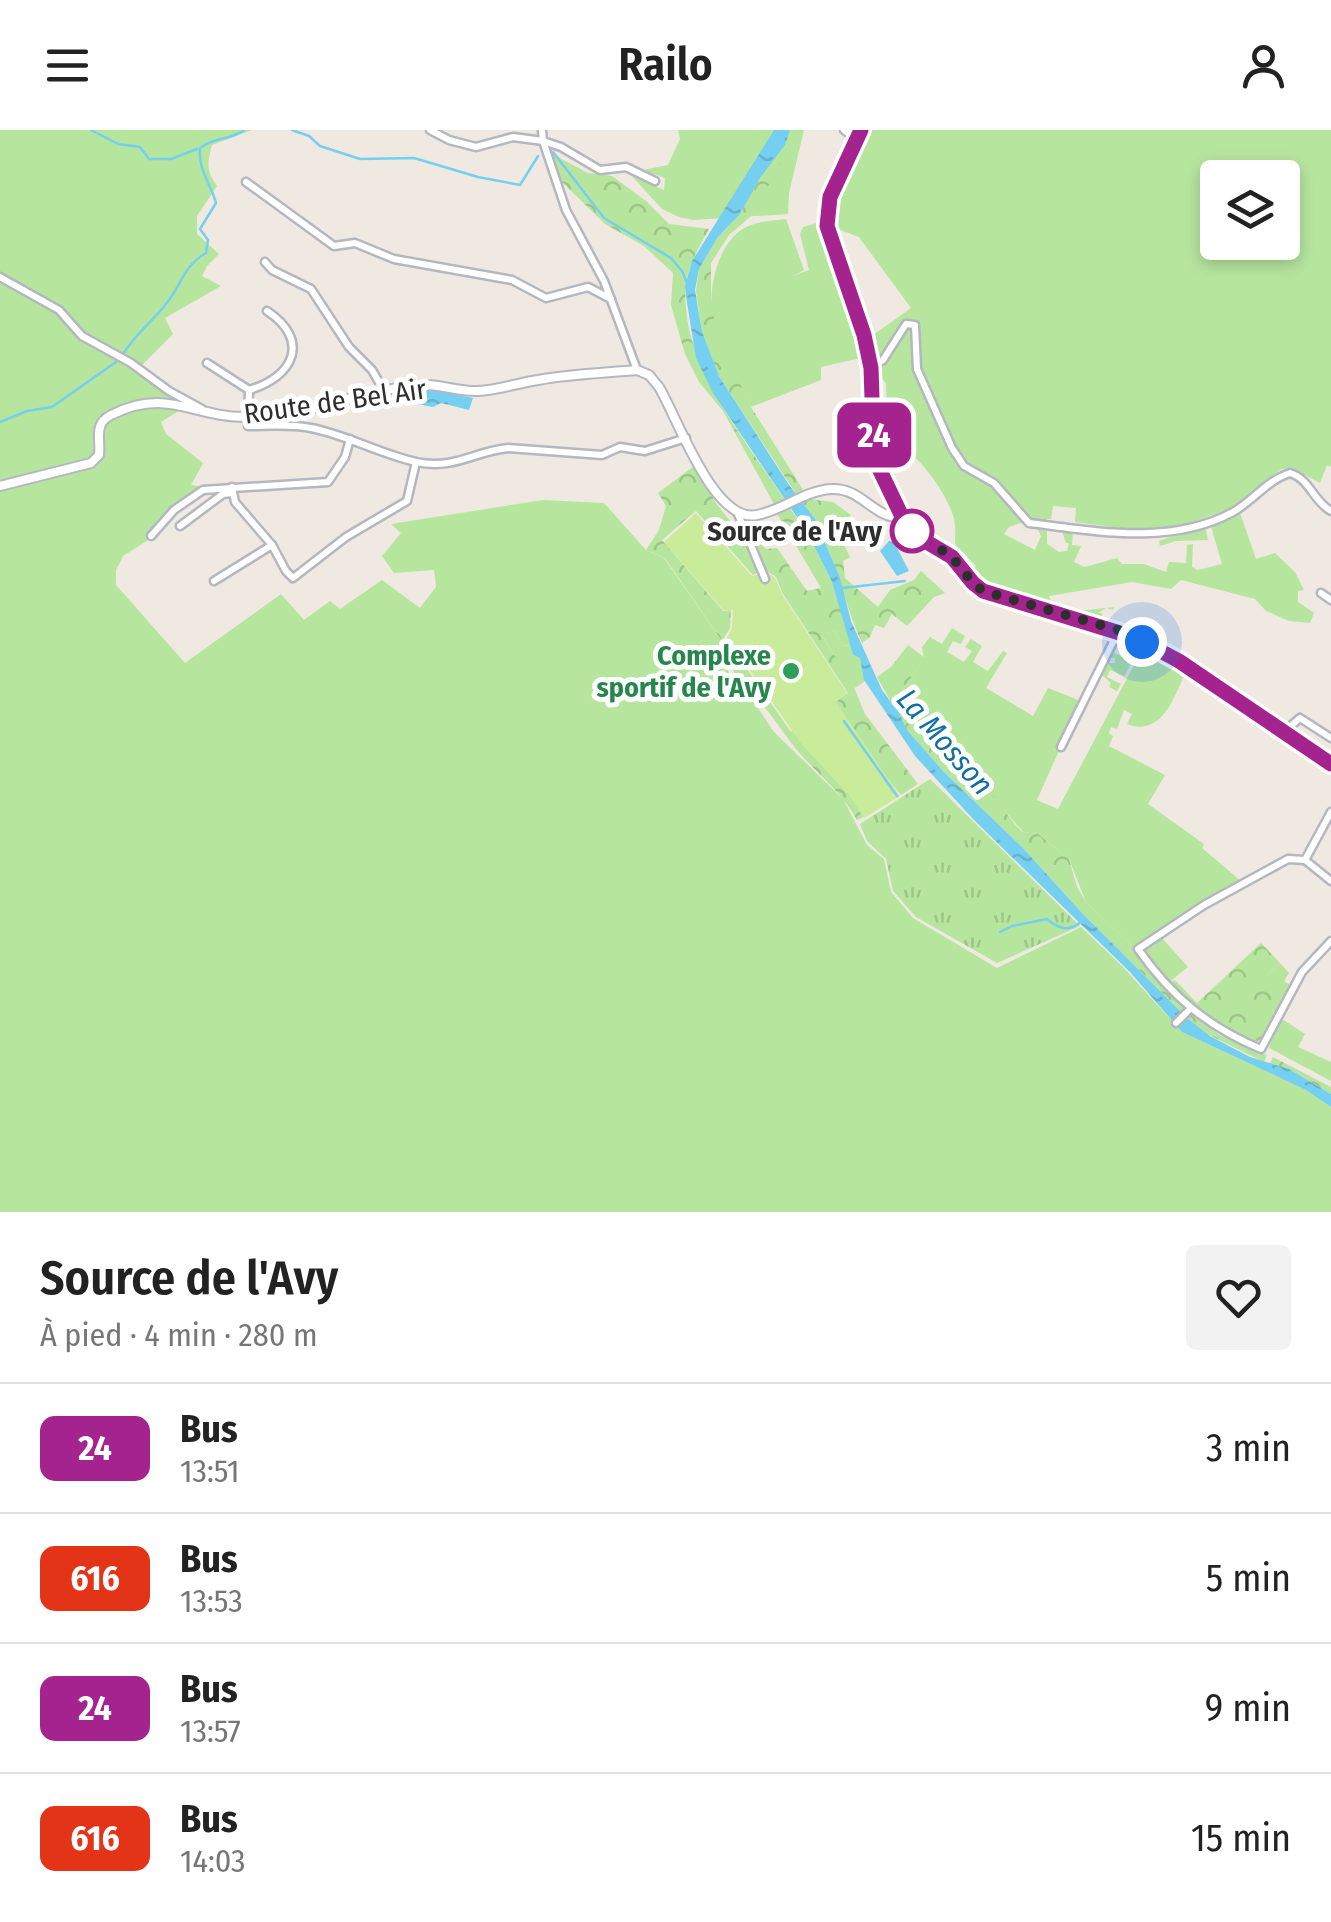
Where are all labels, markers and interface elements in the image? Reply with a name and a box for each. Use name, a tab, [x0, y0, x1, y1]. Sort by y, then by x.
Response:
icon: menu	[40, 38, 95, 93]
text: Railo	[618, 38, 713, 92]
icon: person	[1236, 38, 1291, 93]
map controls	[1200, 160, 1300, 260]
button: layers	[1200, 160, 1300, 260]
street label: Route de Bel Air	[242, 372, 428, 431]
line badge: 24	[829, 402, 919, 468]
text: 24	[857, 414, 891, 456]
marker: Source de l'Avy	[891, 510, 933, 552]
place label: Source de l'Avy	[707, 515, 883, 548]
your location	[1117, 617, 1167, 667]
place label: Complexe sportif de l'Avy	[597, 639, 772, 704]
marker: Complexe sportif de l'Avy	[780, 660, 802, 682]
water label: La Mosson	[889, 682, 1001, 802]
button: heart	[1186, 1245, 1291, 1350]
text: Source de l'Avy	[40, 1249, 338, 1307]
text: À pied · 4 min · 280 m	[40, 1316, 318, 1354]
text: Bus	[180, 1406, 238, 1452]
text: 3 min	[1206, 1425, 1291, 1471]
text: 24	[78, 1427, 112, 1469]
text: 13:51	[180, 1452, 239, 1490]
text: Bus	[180, 1536, 238, 1582]
text: 5 min	[1206, 1555, 1291, 1601]
text: 616	[70, 1557, 120, 1599]
text: 13:53	[180, 1582, 243, 1620]
text: Bus	[180, 1666, 238, 1712]
text: 9 min	[1205, 1685, 1291, 1731]
text: 24	[78, 1687, 112, 1729]
text: 13:57	[180, 1712, 241, 1750]
text: Bus	[180, 1796, 238, 1842]
text: 15 min	[1191, 1815, 1291, 1861]
text: 616	[70, 1817, 120, 1859]
text: 14:03	[180, 1842, 246, 1880]

